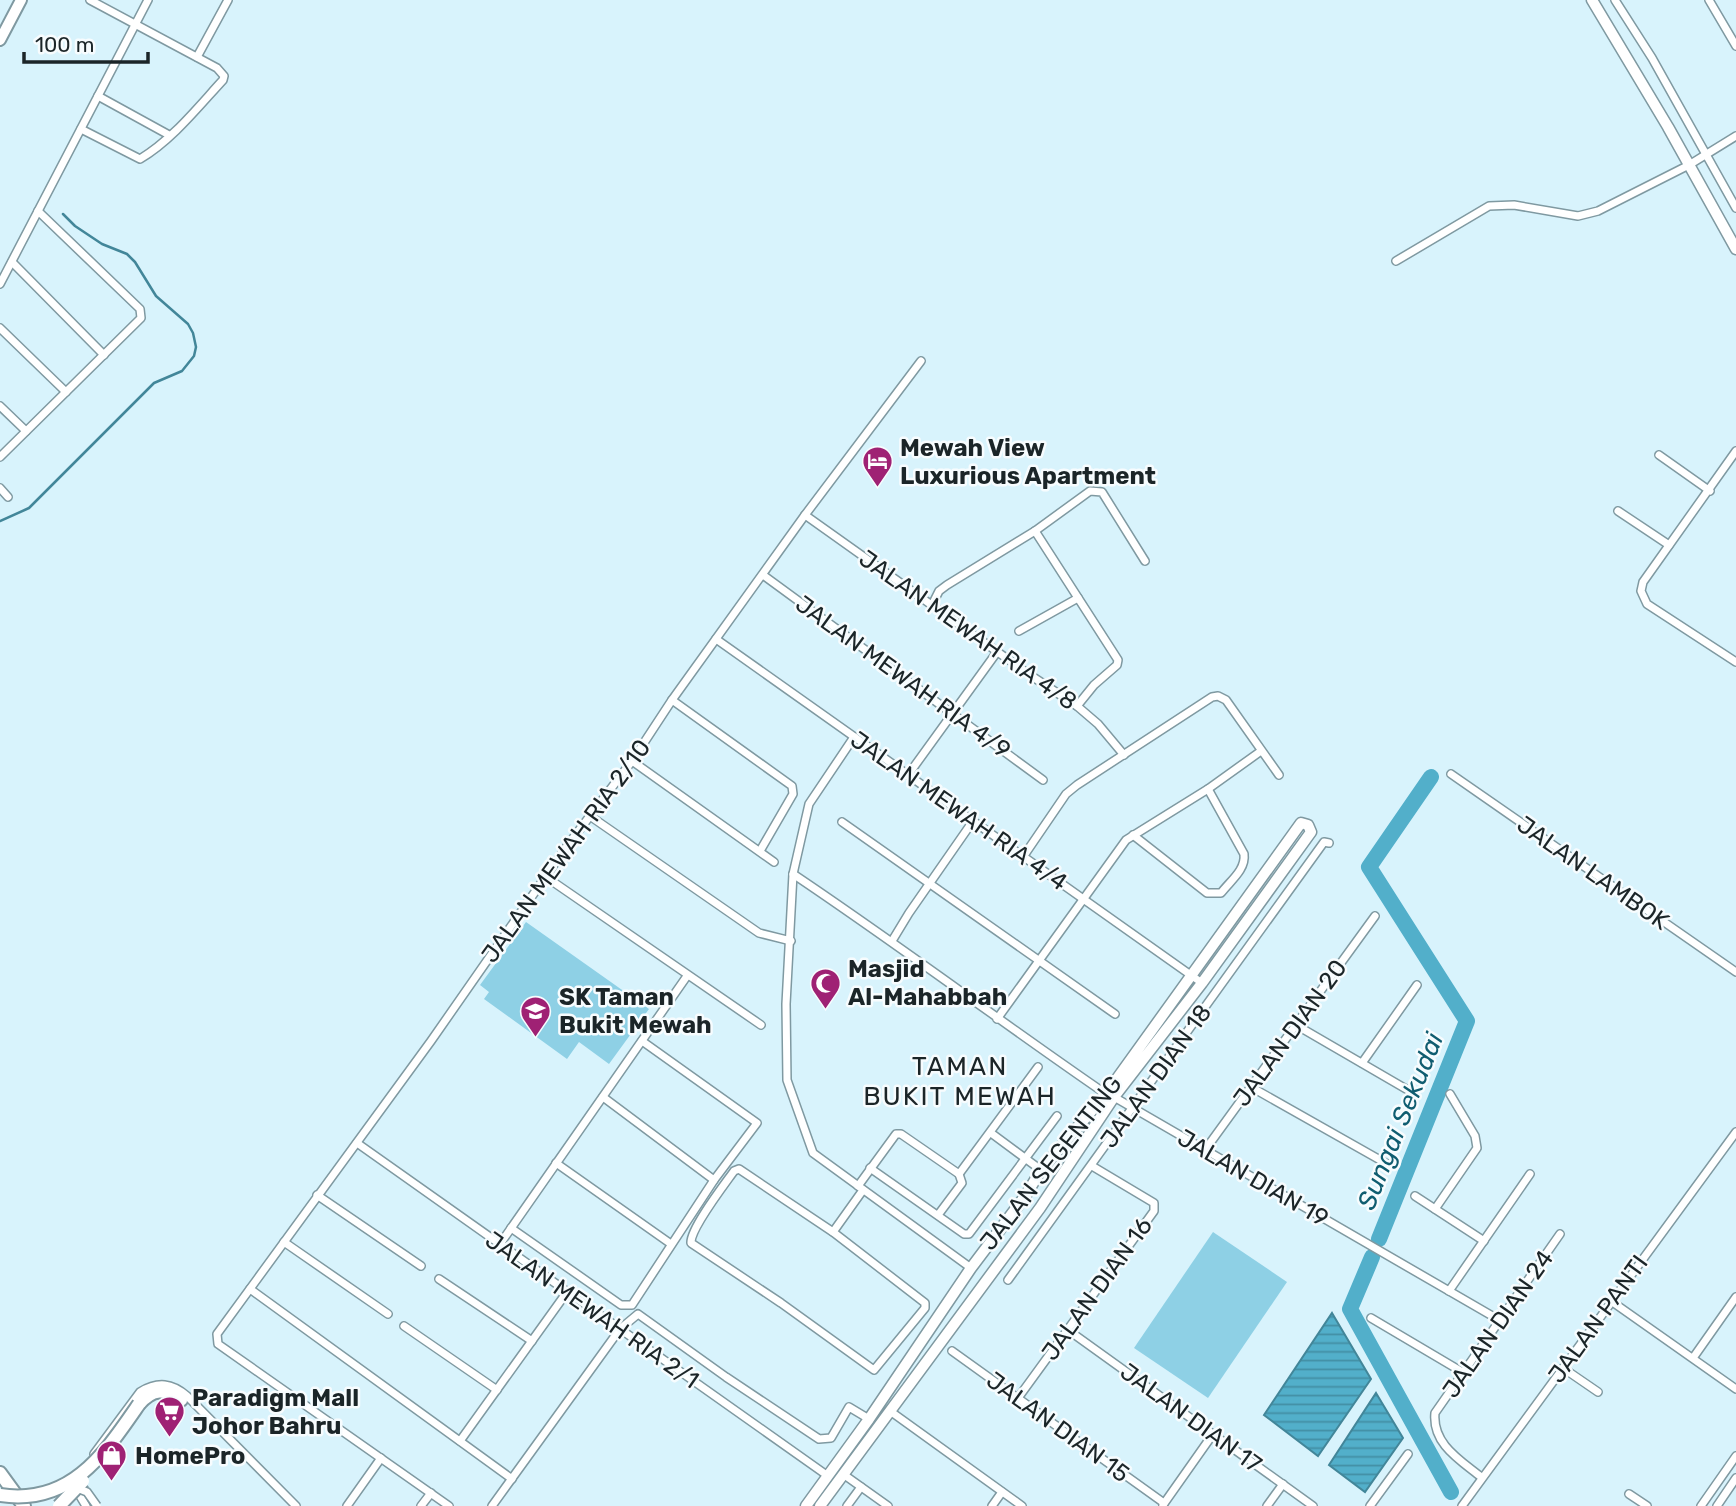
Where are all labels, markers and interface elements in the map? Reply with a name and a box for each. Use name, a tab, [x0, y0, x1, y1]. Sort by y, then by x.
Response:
scale bar	[24, 21, 149, 65]
text: 100 m	[35, 32, 94, 57]
place label: Mewah View Luxurious Apartment	[900, 434, 1156, 490]
hotel icon: Mewah View Luxurious Apartment	[860, 445, 894, 489]
street label: JALAN MEWAH RIA 4/8	[854, 544, 1082, 716]
street label: JALAN MEWAH RIA 4/9	[790, 590, 1016, 764]
street label: JALAN MEWAH RIA 4/4	[845, 726, 1073, 897]
street label: JALAN MEWAH RIA 2/10	[476, 734, 656, 968]
street label: JALAN LAMBOK	[1512, 810, 1675, 936]
street label: JALAN DIAN 20	[1227, 954, 1353, 1112]
place label: Masjid Al-Mahabbah	[848, 955, 1007, 1011]
mosque icon: Masjid Al-Mahabbah	[808, 966, 842, 1010]
place label: SK Taman Bukit Mewah	[559, 983, 712, 1039]
school or university icon: SK Taman Bukit Mewah	[519, 994, 553, 1038]
street label: JALAN DIAN 18	[1095, 999, 1217, 1153]
water label: Sungai Sekudai	[1351, 1028, 1450, 1214]
district label: TAMAN BUKIT MEWAH	[863, 1051, 1057, 1112]
street label: JALAN SEGENTING	[974, 1070, 1128, 1256]
street label: JALAN DIAN 19	[1173, 1124, 1333, 1232]
street label: JALAN DIAN 16	[1036, 1212, 1158, 1366]
street label: JALAN MEWAH RIA 2/1	[480, 1226, 704, 1394]
street label: JALAN DIAN 24	[1437, 1245, 1559, 1403]
street label: JALAN PANTI	[1542, 1250, 1654, 1388]
street label: JALAN DIAN 17	[1115, 1357, 1267, 1479]
street label: JALAN DIAN 15	[981, 1366, 1135, 1488]
place label: Paradigm Mall Johor Bahru	[192, 1384, 359, 1440]
supermarket icon: Paradigm Mall Johor Bahru	[152, 1395, 186, 1439]
shop icon: HomePro	[95, 1439, 129, 1483]
place label: HomePro	[135, 1442, 245, 1470]

